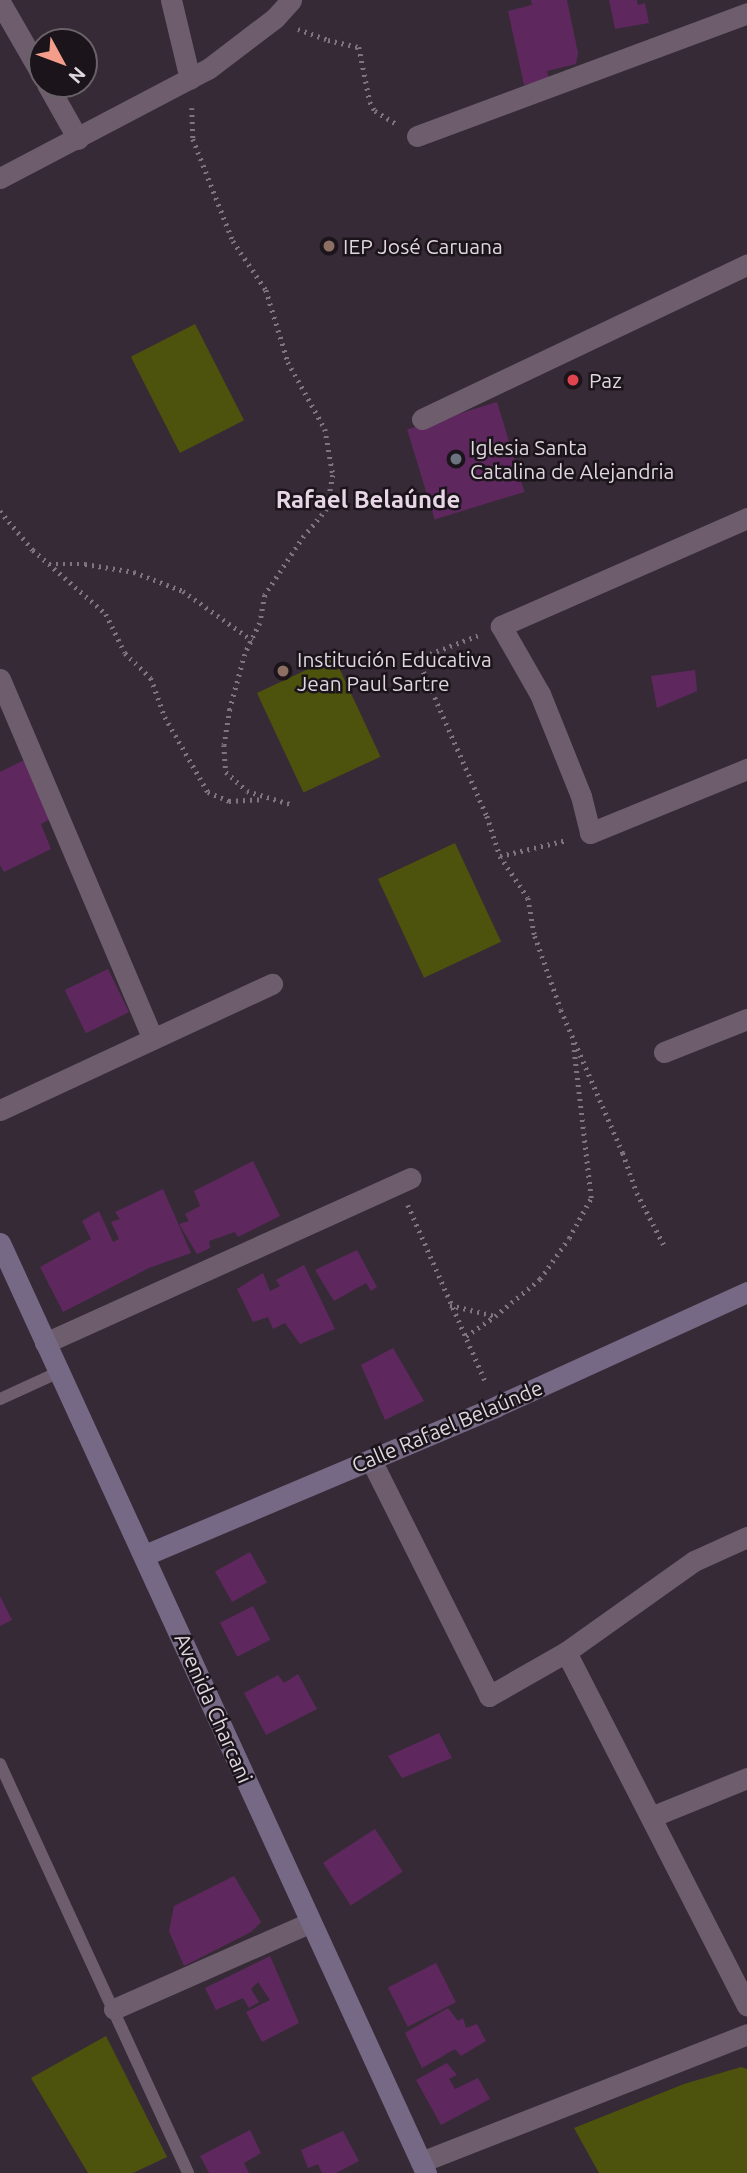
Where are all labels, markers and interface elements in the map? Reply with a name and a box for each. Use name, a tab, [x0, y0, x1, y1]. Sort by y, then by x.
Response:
north arrow	[28, 28, 98, 98]
text: N	[64, 63, 90, 88]
place label: IEP José Caruana	[343, 233, 503, 259]
marker: IEP José Caruana	[321, 238, 337, 254]
place label: Paz	[589, 367, 622, 393]
marker: Paz	[563, 370, 583, 390]
place label: Iglesia Santa Catalina de Alejandria	[470, 434, 674, 484]
marker: Iglesia Santa Catalina de Alejandria	[448, 451, 464, 467]
district label: Rafael Belaúnde	[276, 486, 460, 514]
place label: Institución Educativa Jean Paul Sartre	[297, 646, 492, 696]
marker: Institución Educativa Jean Paul Sartre	[275, 663, 291, 679]
street label: Calle Rafael Belaúnde	[348, 1374, 546, 1478]
street label: Avenida Charcani	[170, 1629, 258, 1787]

